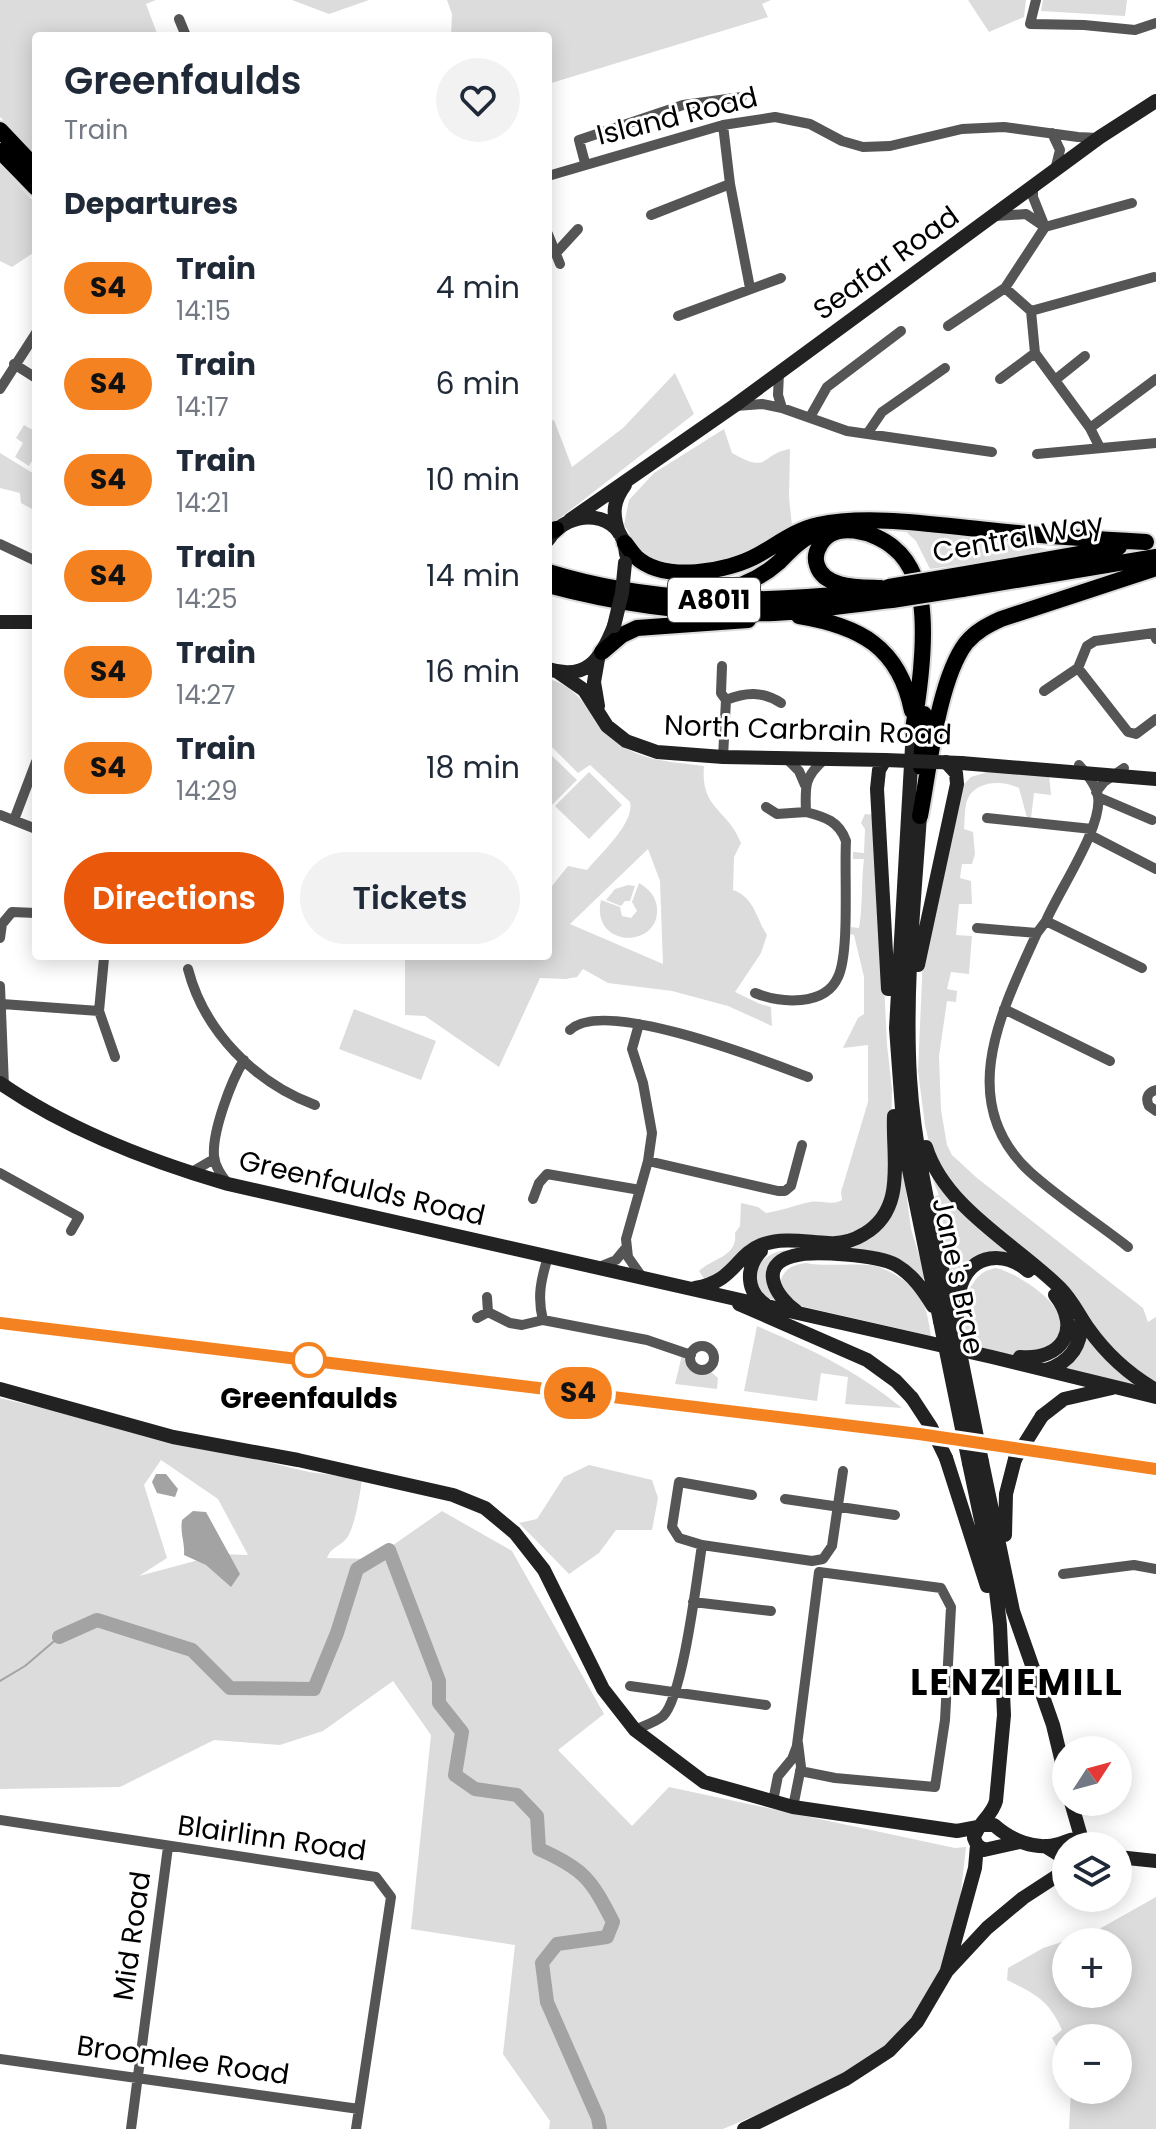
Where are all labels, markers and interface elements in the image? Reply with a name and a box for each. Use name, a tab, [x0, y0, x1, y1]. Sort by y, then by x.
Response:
text: Greenfaulds	[64, 54, 302, 107]
button: heart	[436, 58, 520, 142]
street label: Island Road	[592, 77, 762, 155]
text: Train	[64, 112, 128, 148]
text: Departures	[64, 182, 238, 225]
street label: Seafar Road	[805, 197, 967, 329]
text: Train	[176, 247, 256, 290]
text: 4 min	[436, 266, 520, 309]
text: S4	[90, 268, 126, 307]
text: 14:15	[176, 293, 231, 329]
text: Train	[176, 343, 256, 386]
text: 6 min	[435, 362, 520, 405]
text: S4	[90, 364, 126, 403]
text: 14:17	[176, 389, 229, 425]
text: Train	[176, 439, 256, 482]
text: 10 min	[426, 458, 520, 501]
text: S4	[90, 460, 126, 499]
text: 14:21	[176, 485, 229, 521]
street label: Central Way	[929, 504, 1107, 572]
text: Train	[176, 535, 256, 578]
text: 14 min	[426, 554, 520, 597]
text: S4	[90, 556, 126, 595]
road number: A8011	[668, 578, 760, 622]
text: 14:25	[176, 581, 238, 617]
text: Train	[176, 631, 256, 674]
text: 16 min	[426, 650, 520, 693]
text: S4	[90, 652, 126, 691]
text: 14:27	[176, 677, 235, 713]
street label: North Carbrain Road	[663, 705, 953, 755]
text: Train	[176, 727, 256, 770]
text: 18 min	[426, 746, 520, 789]
text: S4	[90, 748, 126, 787]
text: 14:29	[176, 773, 238, 809]
button: Directions	[64, 852, 284, 944]
button: Tickets	[300, 852, 520, 944]
street label: Greenfaulds Road	[235, 1141, 489, 1235]
street label: Jane's Brae	[922, 1194, 994, 1358]
marker: Greenfaulds	[292, 1343, 326, 1377]
line badge: S4	[542, 1367, 614, 1419]
text: S4	[560, 1373, 596, 1412]
place label: Greenfaulds	[220, 1379, 398, 1418]
district label: LENZIEMILL	[910, 1657, 1124, 1708]
north arrow	[1052, 1736, 1132, 1816]
map controls	[1052, 1736, 1132, 2104]
street label: Blairlinn Road	[175, 1805, 369, 1871]
button: layers	[1052, 1832, 1132, 1912]
street label: Mid Road	[104, 1869, 160, 2003]
button: +	[1052, 1928, 1132, 2008]
button: −	[1052, 2024, 1132, 2104]
street label: Broomlee Road	[74, 2026, 292, 2094]

